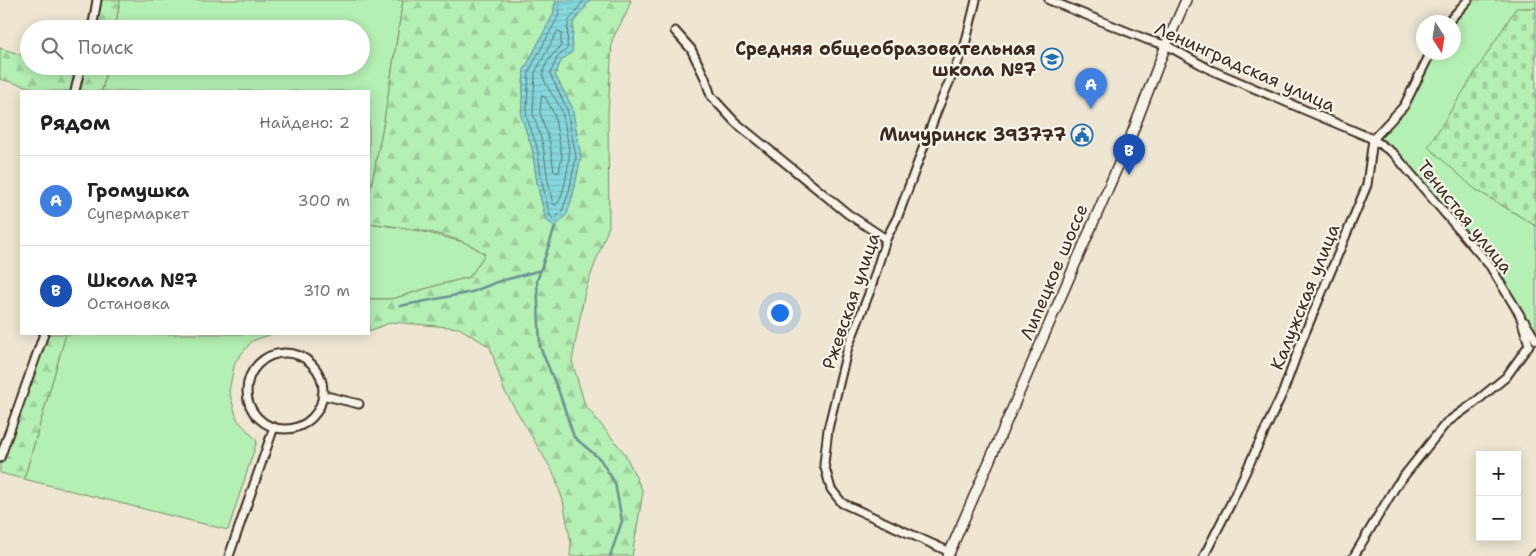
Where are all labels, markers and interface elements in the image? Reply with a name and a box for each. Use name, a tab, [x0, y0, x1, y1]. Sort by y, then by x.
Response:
north arrow	[1416, 15, 1461, 60]
street label: Ленинградская улица	[1151, 16, 1339, 118]
search box	[20, 20, 370, 75]
icon: search	[38, 34, 66, 62]
text: Поиск	[78, 35, 133, 60]
place label: Средняя общеобразовательная школа №7	[735, 37, 1036, 82]
school or university icon: Средняя общеобразовательная школа №7	[1040, 47, 1064, 71]
pin: A	[1075, 68, 1107, 109]
text: Рядом	[40, 109, 110, 137]
text: Найдено: 2	[259, 112, 350, 133]
place label: Мичуринск 393777	[879, 123, 1066, 147]
public building icon: Мичуринск 393777	[1070, 123, 1094, 147]
pin: B	[1113, 134, 1145, 175]
street label: Тенистая улица	[1412, 155, 1518, 279]
text: Громушка	[87, 178, 189, 203]
text: A	[50, 190, 62, 211]
text: 300 m	[298, 190, 350, 211]
street label: Липецкое шоссе	[1015, 200, 1093, 344]
text: Супермаркет	[87, 203, 189, 224]
street label: Калужская улица	[1265, 220, 1345, 374]
street label: Ржевская улица	[816, 229, 886, 373]
text: Школа №7	[87, 268, 198, 293]
text: B	[51, 280, 61, 301]
text: 310 m	[303, 280, 350, 301]
text: Остановка	[87, 293, 170, 314]
your location	[767, 300, 793, 326]
map controls	[1476, 451, 1521, 541]
button: +	[1476, 451, 1521, 496]
button: −	[1476, 496, 1521, 541]

